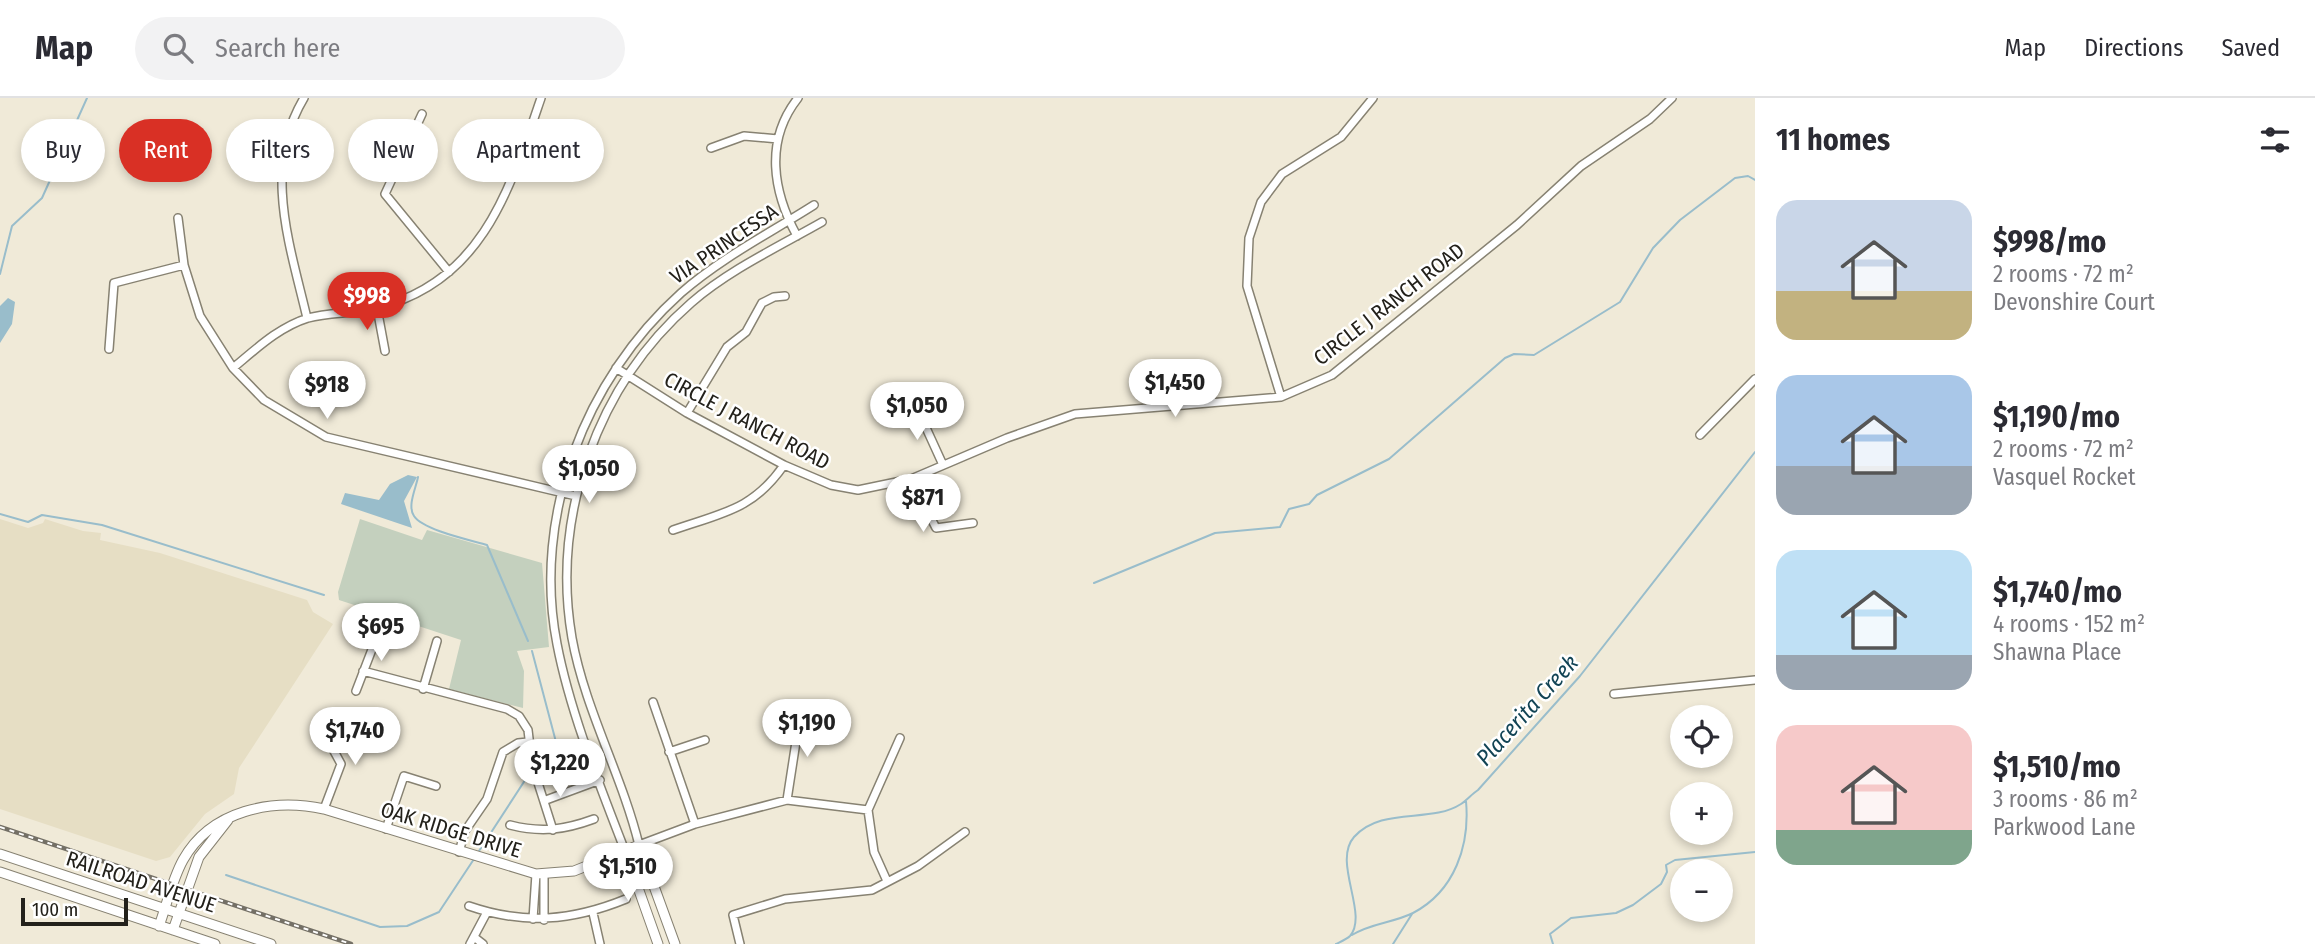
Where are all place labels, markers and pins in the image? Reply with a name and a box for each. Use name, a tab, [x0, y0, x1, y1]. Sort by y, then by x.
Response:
pin: $998	[326, 272, 408, 332]
pin: $1,450	[1118, 360, 1232, 419]
pin: $918	[286, 362, 368, 421]
pin: $1,050	[860, 382, 974, 442]
pin: $1,050	[532, 446, 646, 505]
pin: $871	[882, 474, 964, 534]
pin: $695	[340, 603, 422, 663]
pin: $1,190	[750, 700, 864, 759]
pin: $1,740	[298, 708, 412, 767]
pin: $1,220	[503, 740, 617, 799]
pin: $1,510	[571, 844, 685, 903]

